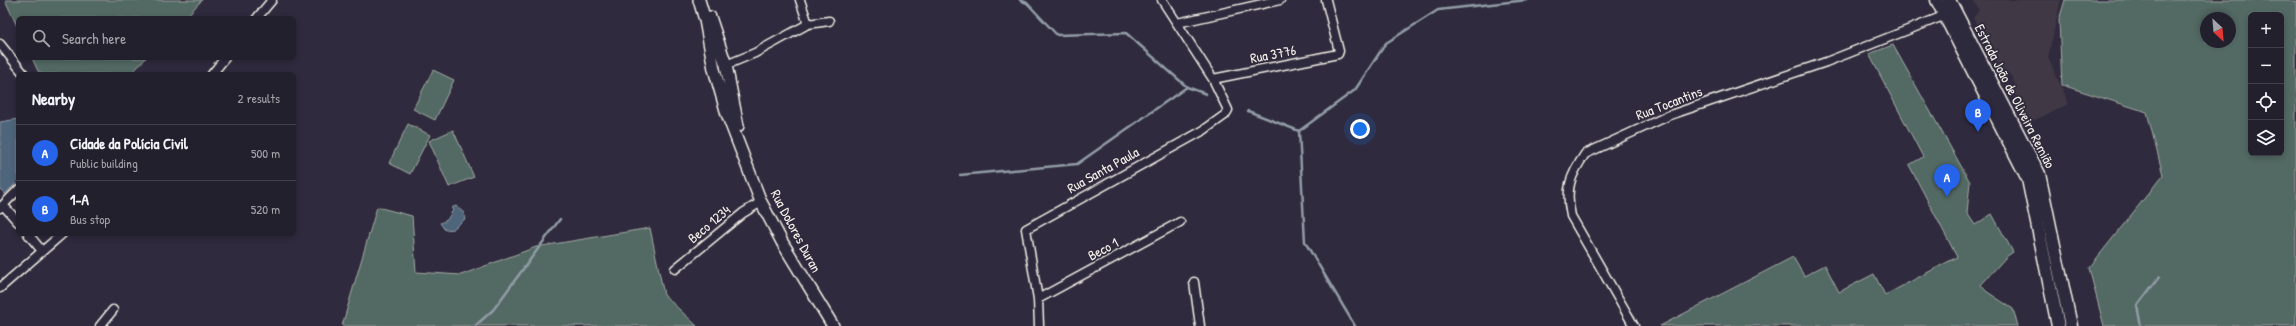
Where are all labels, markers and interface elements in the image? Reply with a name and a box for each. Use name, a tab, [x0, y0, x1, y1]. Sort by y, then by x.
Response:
north arrow	[2200, 12, 2236, 48]
map controls	[2248, 12, 2284, 156]
button: +	[2248, 12, 2284, 48]
search box	[16, 16, 296, 60]
street label: Estrada João de Oliveira Remião	[1971, 20, 2060, 172]
icon: search	[30, 27, 52, 49]
text: Search here	[62, 28, 126, 49]
street label: Rua 3776	[1248, 40, 1298, 67]
button: −	[2248, 48, 2284, 84]
street label: Rua Tocantins	[1633, 81, 1705, 124]
button: locate	[2248, 84, 2284, 120]
text: Nearby	[32, 87, 75, 110]
text: 2 results	[238, 89, 280, 107]
pin: B	[1965, 99, 1991, 132]
your location	[1350, 119, 1370, 139]
button: layers	[2248, 120, 2284, 156]
text: Cidade da Polícia Civil	[70, 133, 188, 154]
street label: Rua Santa Paula	[1063, 142, 1143, 197]
text: A	[42, 144, 48, 162]
text: 500 m	[251, 144, 280, 162]
text: Public building	[70, 154, 138, 172]
pin: A	[1934, 164, 1960, 197]
street label: Rua Dolores Duran	[767, 186, 826, 276]
text: 1-A	[70, 189, 89, 210]
text: B	[42, 200, 48, 218]
text: 520 m	[251, 200, 280, 218]
street label: Beco 1234	[683, 200, 734, 247]
text: Bus stop	[70, 210, 110, 228]
street label: Beco 1	[1084, 233, 1121, 264]

